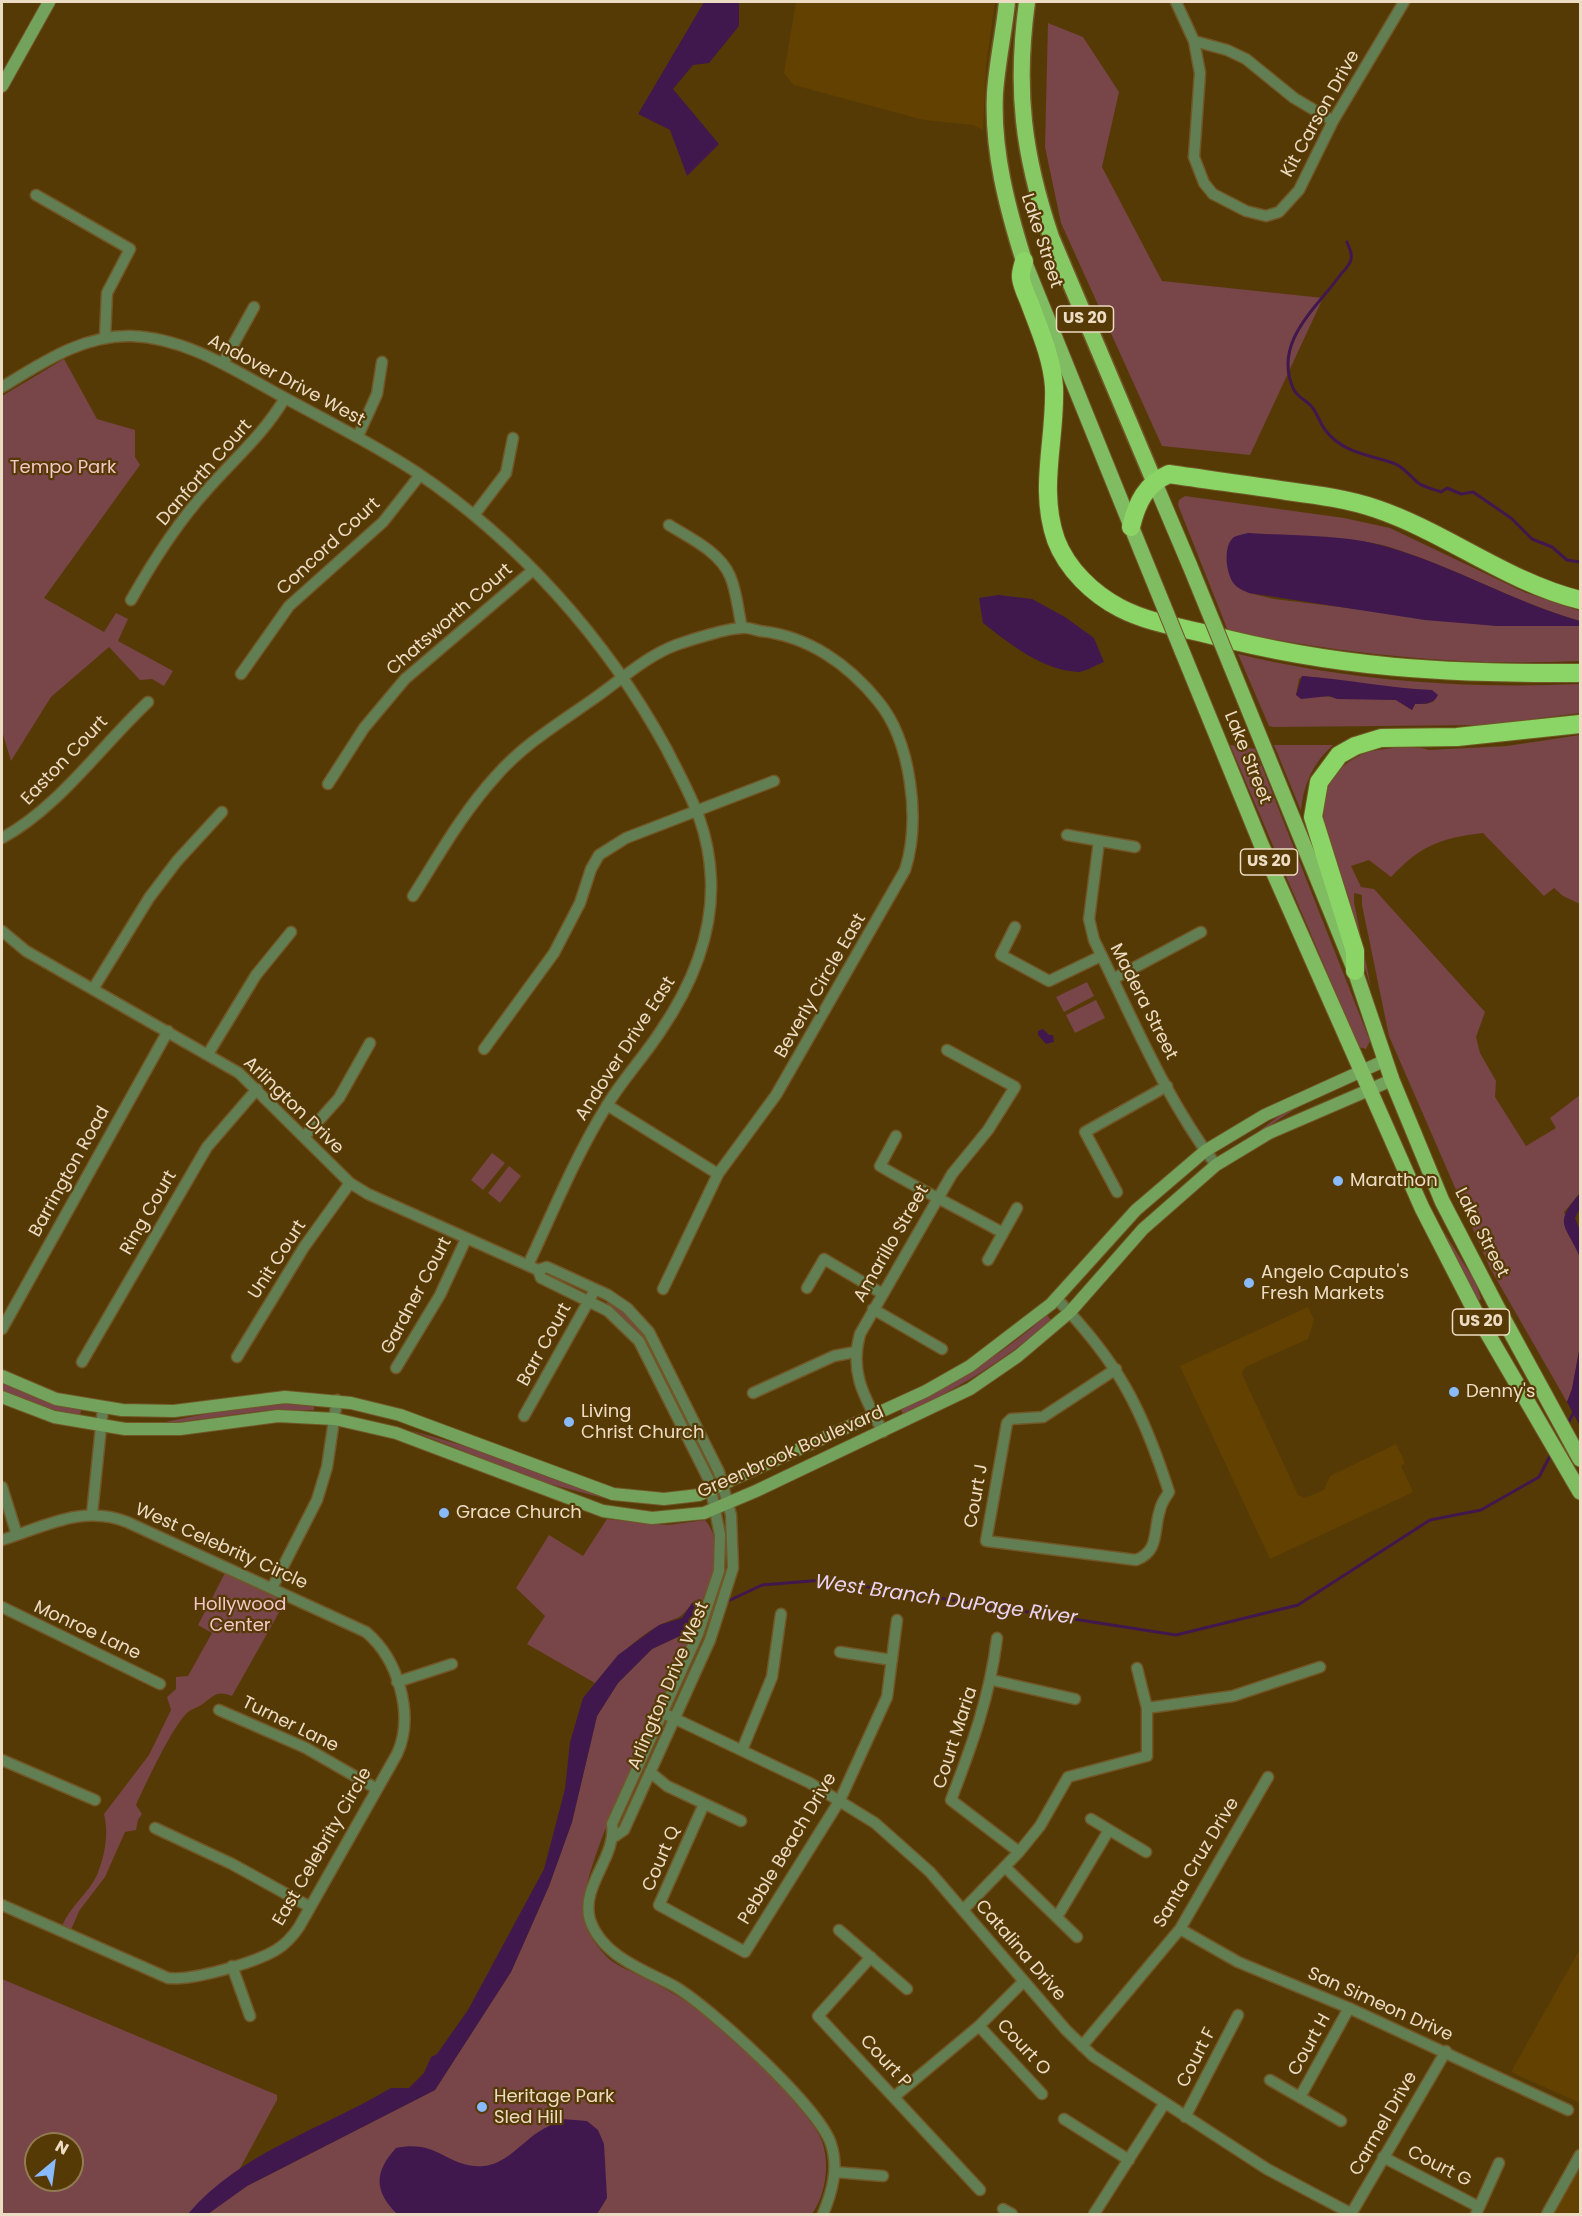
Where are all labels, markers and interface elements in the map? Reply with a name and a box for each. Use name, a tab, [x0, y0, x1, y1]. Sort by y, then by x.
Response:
street label: Kit Carson Drive	[1277, 47, 1365, 181]
street label: Lake Street	[1016, 191, 1066, 291]
road number: US 20	[1056, 306, 1114, 332]
street label: Andover Drive West	[204, 330, 368, 432]
street label: Danforth Court	[153, 415, 257, 531]
park label: Tempo Park	[10, 457, 116, 479]
street label: Concord Court	[273, 494, 385, 600]
street label: Chatsworth Court	[383, 559, 517, 681]
street label: Lake Street	[1219, 709, 1275, 807]
street label: Easton Court	[17, 712, 113, 810]
road number: US 20	[1240, 849, 1298, 875]
street label: Beverly Circle East	[771, 910, 871, 1062]
street label: Madera Street	[1104, 940, 1182, 1064]
street label: Andover Drive East	[571, 973, 681, 1125]
street label: Arlington Drive	[238, 1053, 348, 1159]
street label: Barrington Road	[25, 1103, 115, 1241]
street label: Ring Court	[116, 1167, 182, 1259]
place label: Marathon	[1350, 1170, 1438, 1192]
marker: Marathon	[1331, 1174, 1345, 1188]
street label: Amarillo Street	[850, 1181, 934, 1307]
street label: Lake Street	[1449, 1184, 1513, 1282]
street label: Unit Court	[245, 1217, 311, 1303]
street label: Gardner Court	[377, 1234, 457, 1358]
place label: Angelo Caputo's Fresh Markets	[1261, 1262, 1409, 1304]
marker: Angelo Caputo's Fresh Markets	[1242, 1276, 1256, 1290]
street label: Barr Court	[513, 1300, 577, 1390]
road number: US 20	[1452, 1309, 1510, 1335]
place label: Denny's	[1466, 1381, 1535, 1403]
marker: Denny's	[1447, 1385, 1461, 1399]
place label: Living Christ Church	[581, 1401, 704, 1444]
street label: Greenbrook Boulevard	[695, 1402, 887, 1504]
marker: Living Christ Church	[562, 1415, 576, 1429]
street label: Court J	[961, 1462, 993, 1530]
street label: West Celebrity Circle	[131, 1499, 311, 1595]
place label: Grace Church	[456, 1502, 582, 1524]
marker: Grace Church	[437, 1506, 451, 1520]
water label: West Branch DuPage River	[813, 1571, 1079, 1631]
park label: Hollywood Center	[194, 1594, 286, 1636]
street label: Monroe Lane	[30, 1597, 144, 1665]
street label: Arlington Drive West	[624, 1599, 714, 1773]
street label: Court Maria	[929, 1684, 983, 1792]
street label: Turner Lane	[238, 1692, 342, 1758]
street label: East Celebrity Circle	[269, 1764, 377, 1930]
street label: Pebble Beach Drive	[734, 1769, 842, 1929]
street label: Santa Cruz Drive	[1150, 1794, 1244, 1932]
street label: Court Q	[639, 1823, 685, 1895]
street label: Catalina Drive	[970, 1896, 1070, 2006]
street label: San Simeon Drive	[1304, 1963, 1456, 2047]
street label: Court H	[1284, 2010, 1336, 2080]
street label: Court O	[992, 2015, 1054, 2081]
street label: Court F	[1173, 2025, 1221, 2091]
street label: Court P	[855, 2031, 915, 2093]
street label: Carmel Drive	[1345, 2068, 1423, 2180]
place label: Heritage Park Sled Hill	[494, 2086, 614, 2128]
marker: Heritage Park Sled Hill	[475, 2100, 489, 2114]
north arrow	[24, 2132, 84, 2192]
text: N	[51, 2135, 73, 2161]
street label: Court G	[1403, 2142, 1475, 2192]

